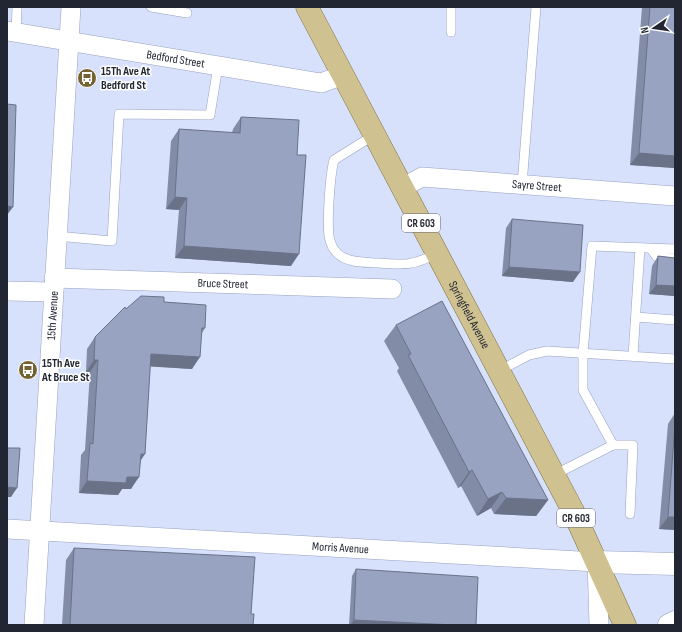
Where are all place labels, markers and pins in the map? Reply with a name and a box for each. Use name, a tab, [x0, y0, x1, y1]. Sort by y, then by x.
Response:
place label: 15Th Ave At Bedford St	[101, 64, 150, 93]
bus stop icon: 15Th Ave At Bedford St	[76, 67, 98, 89]
place label: 15Th Ave At Bruce St	[41, 356, 90, 385]
bus stop icon: 15Th Ave At Bruce St	[17, 359, 39, 381]

